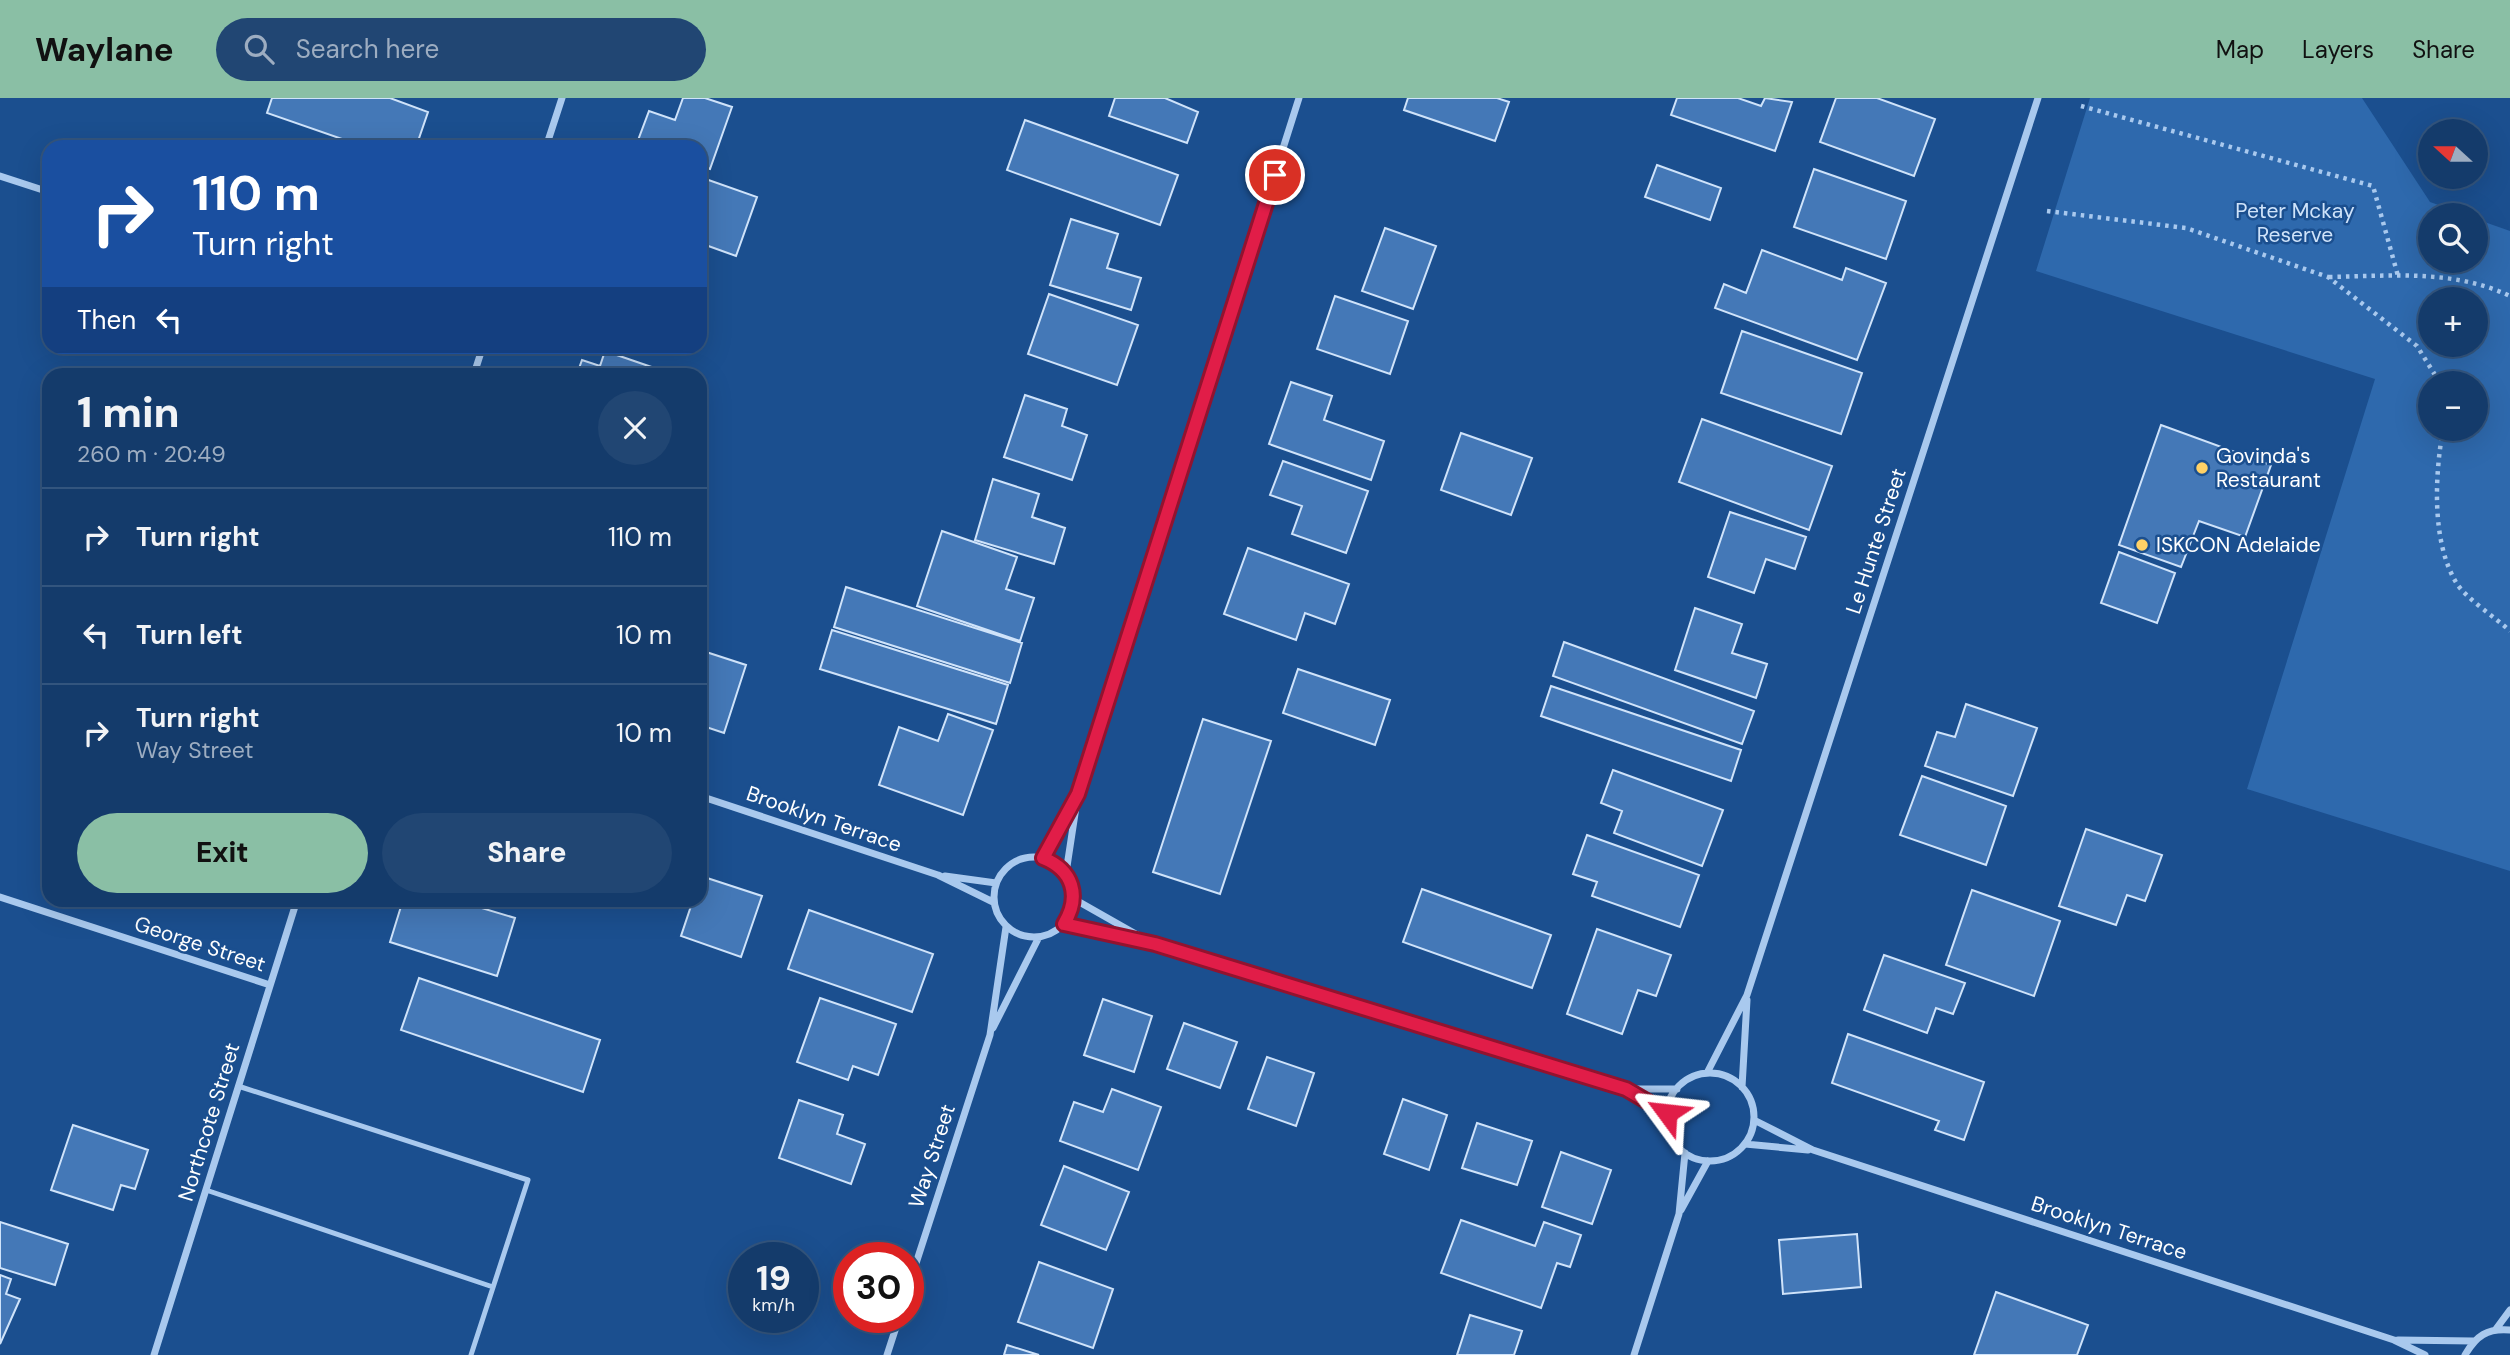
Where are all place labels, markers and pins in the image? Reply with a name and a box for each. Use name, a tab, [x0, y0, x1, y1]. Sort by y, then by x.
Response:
pin	[1245, 145, 1305, 205]
place label: Govinda's Restaurant	[2216, 442, 2321, 494]
marker: Govinda's Restaurant	[2194, 460, 2210, 476]
place label: ISKCON Adelaide	[2156, 531, 2321, 559]
marker: ISKCON Adelaide	[2134, 537, 2150, 553]

